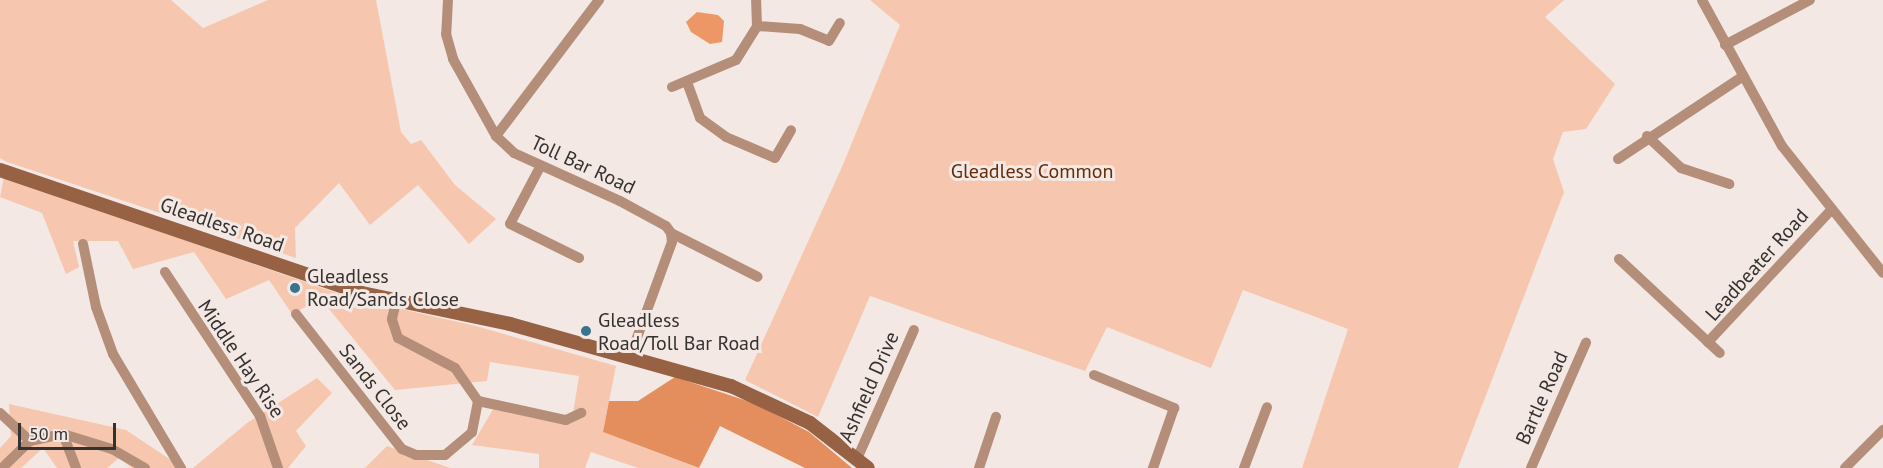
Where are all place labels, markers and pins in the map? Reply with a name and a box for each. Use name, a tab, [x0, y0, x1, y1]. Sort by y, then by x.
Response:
place label: Gleadless Road/Sands Close	[307, 264, 459, 311]
marker: Gleadless Road/Sands Close	[288, 281, 302, 295]
place label: Gleadless Road/Toll Bar Road	[598, 308, 760, 355]
marker: Gleadless Road/Toll Bar Road	[579, 324, 593, 338]

